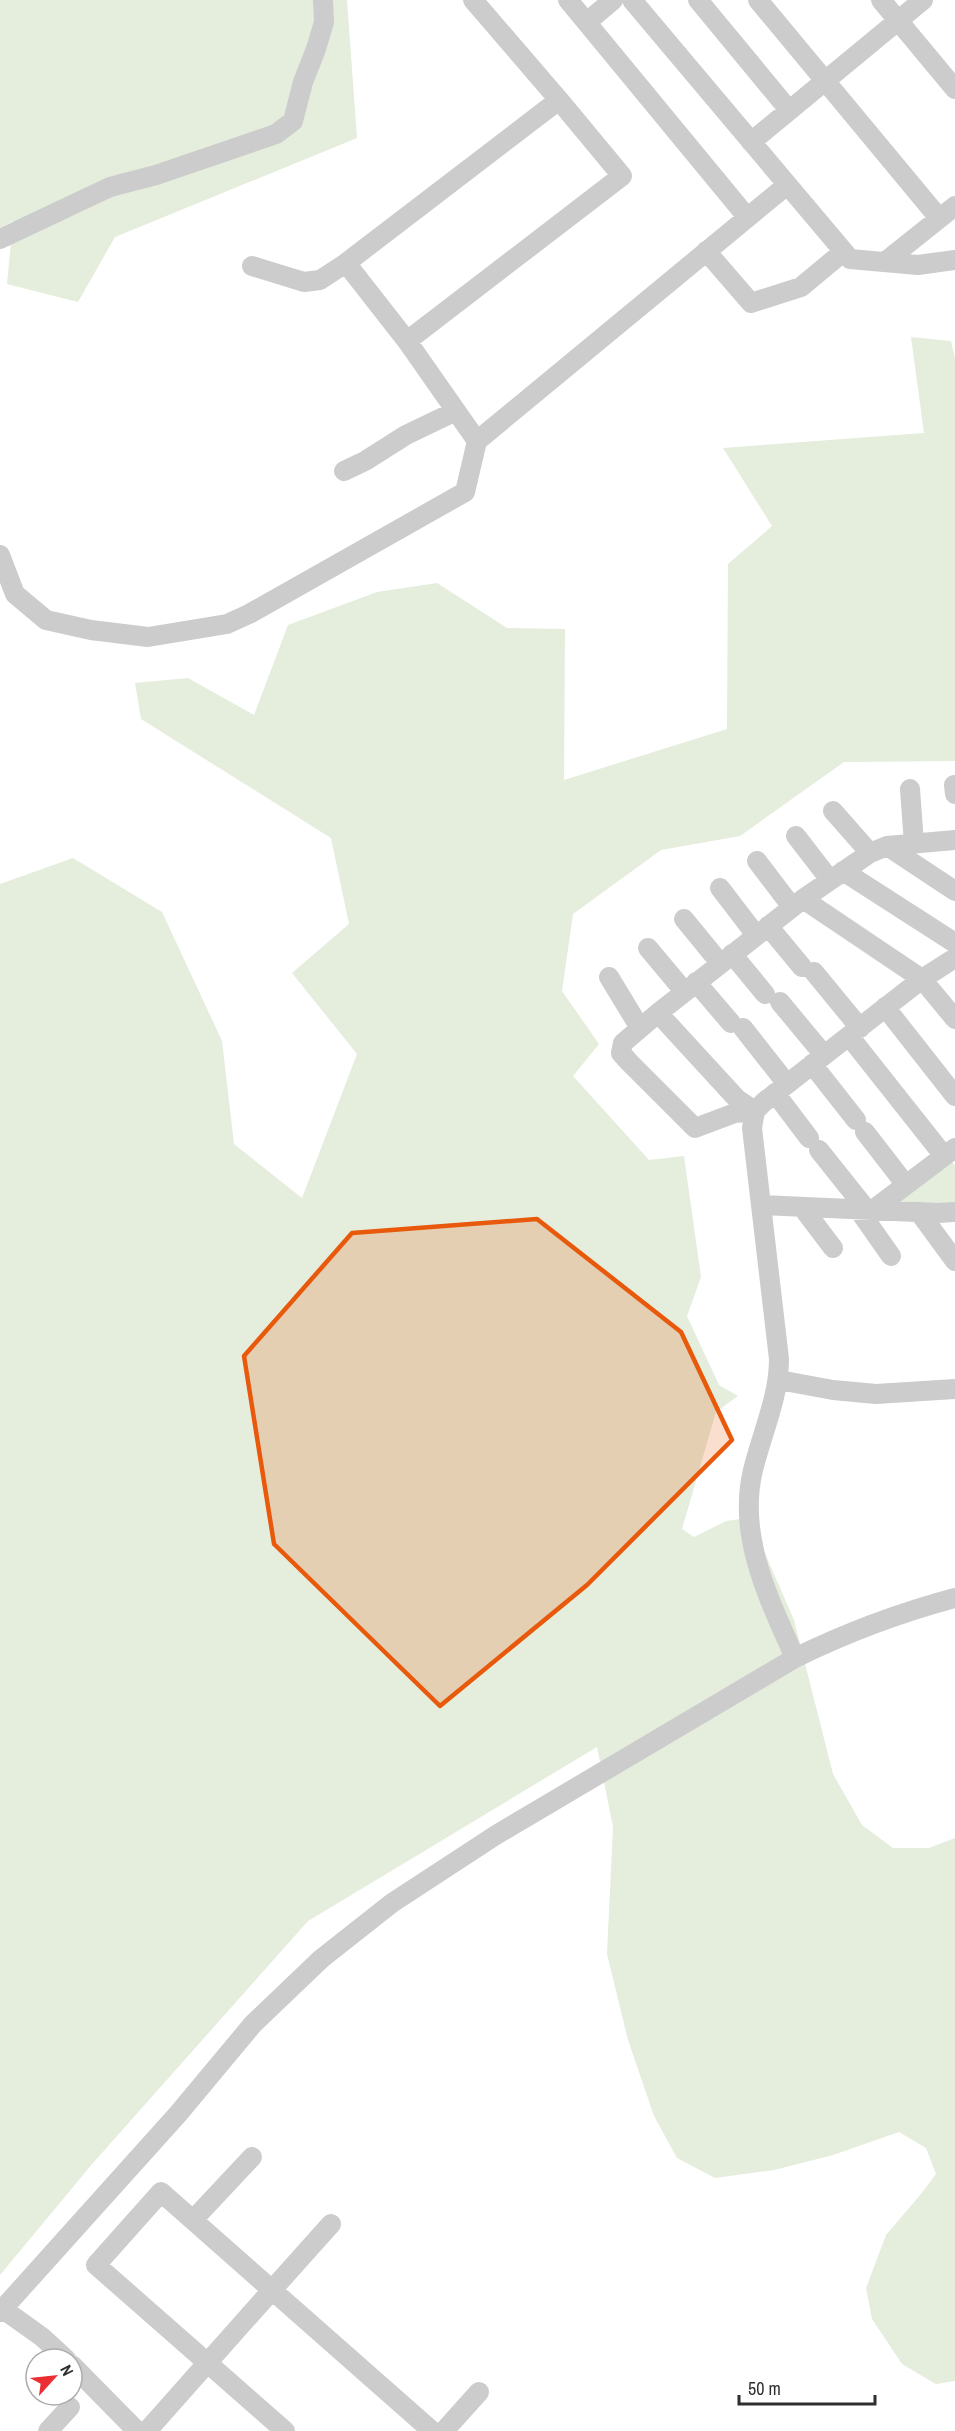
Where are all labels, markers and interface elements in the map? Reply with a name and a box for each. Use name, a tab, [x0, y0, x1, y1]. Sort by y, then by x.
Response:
north arrow	[24, 2347, 84, 2407]
text: N	[55, 2361, 79, 2379]
scale bar	[739, 2368, 876, 2406]
text: 50 m	[748, 2376, 781, 2401]

